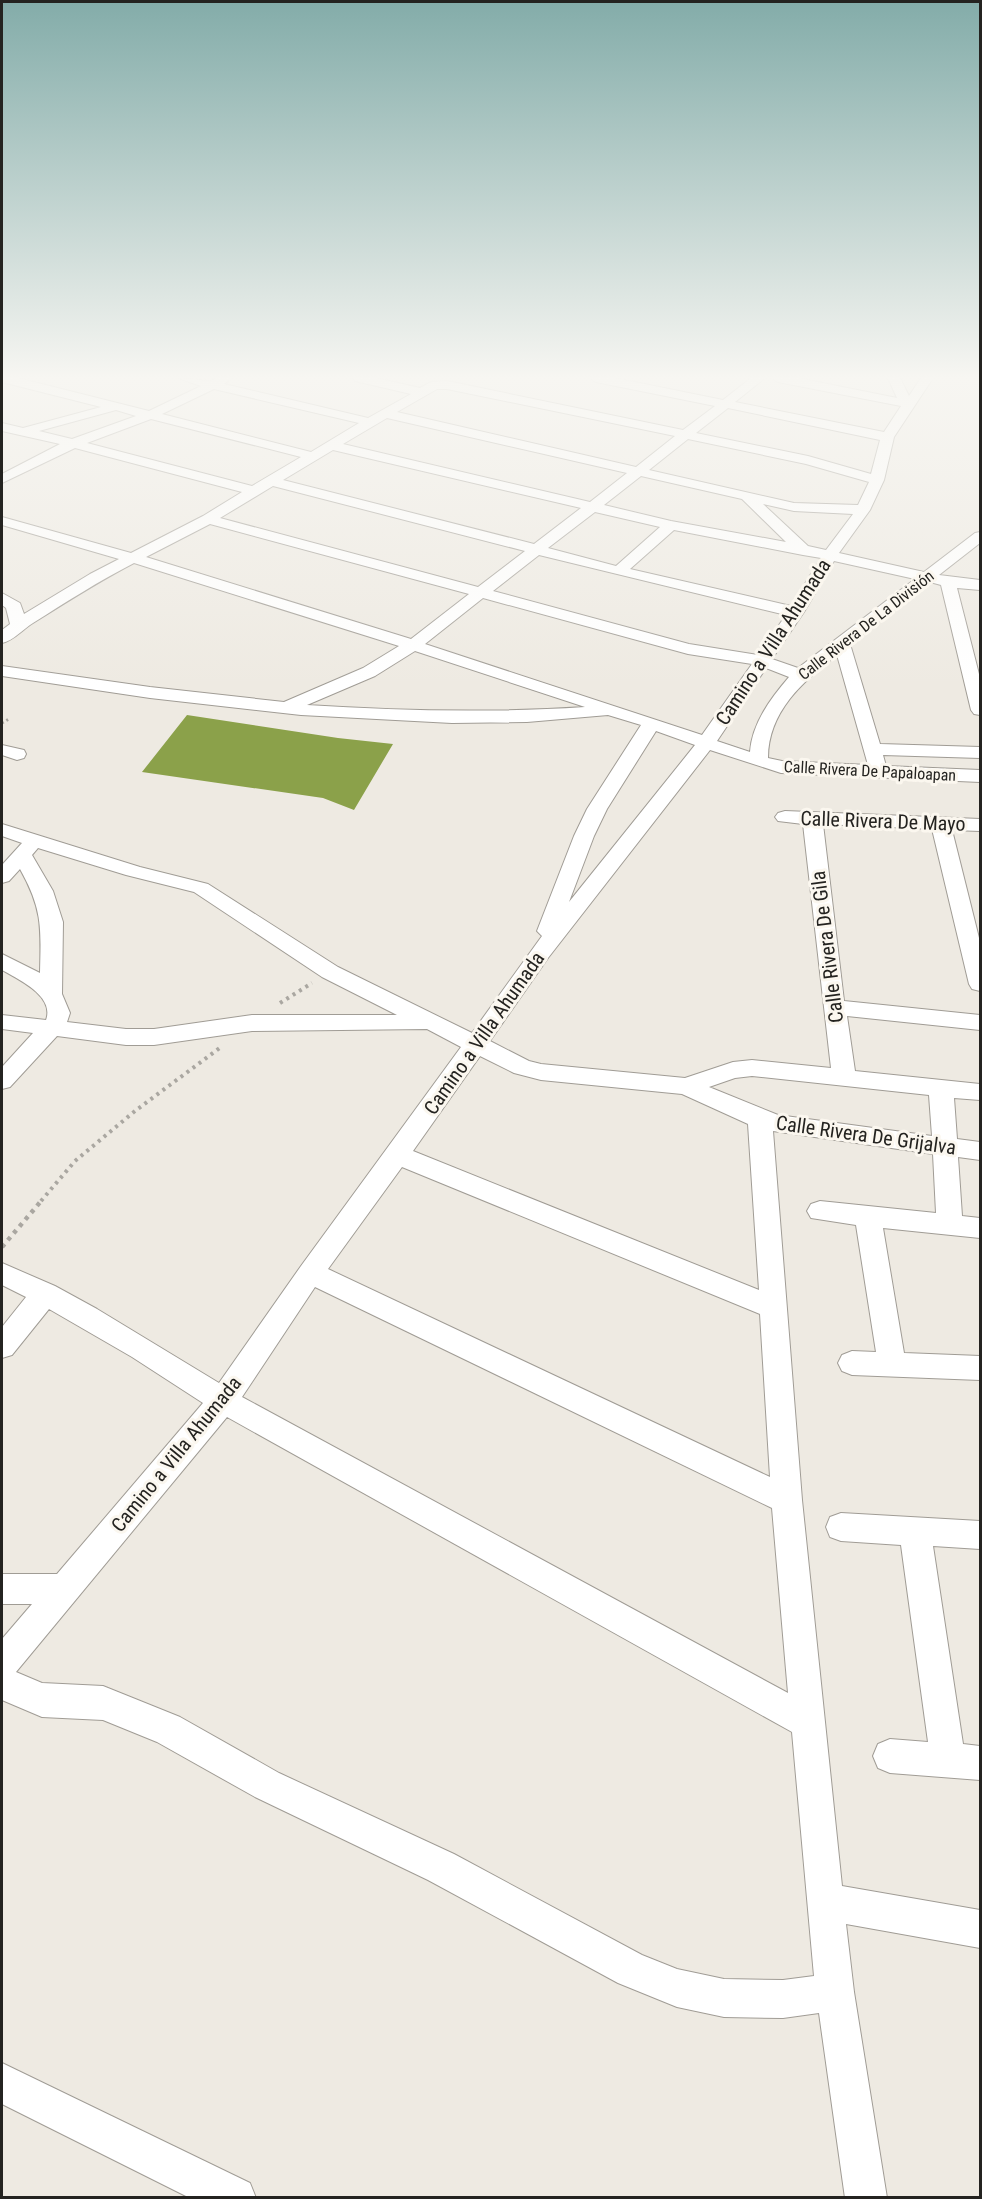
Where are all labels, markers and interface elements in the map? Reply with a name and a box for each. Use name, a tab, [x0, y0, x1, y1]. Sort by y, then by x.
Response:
street label: Camino a Villa Ahumada	[710, 554, 836, 730]
street label: Calle Rivera De La División	[794, 566, 938, 684]
street label: Calle Rivera De Papaloapan	[783, 757, 957, 785]
street label: Calle Rivera De Mayo	[800, 806, 966, 836]
street label: Calle Rivera De Gila	[806, 870, 848, 1024]
street label: Camino a Villa Ahumada	[419, 947, 549, 1119]
street label: Calle Rivera De Grijalva	[774, 1110, 958, 1160]
street label: Camino a Villa Ahumada	[106, 1371, 246, 1537]

